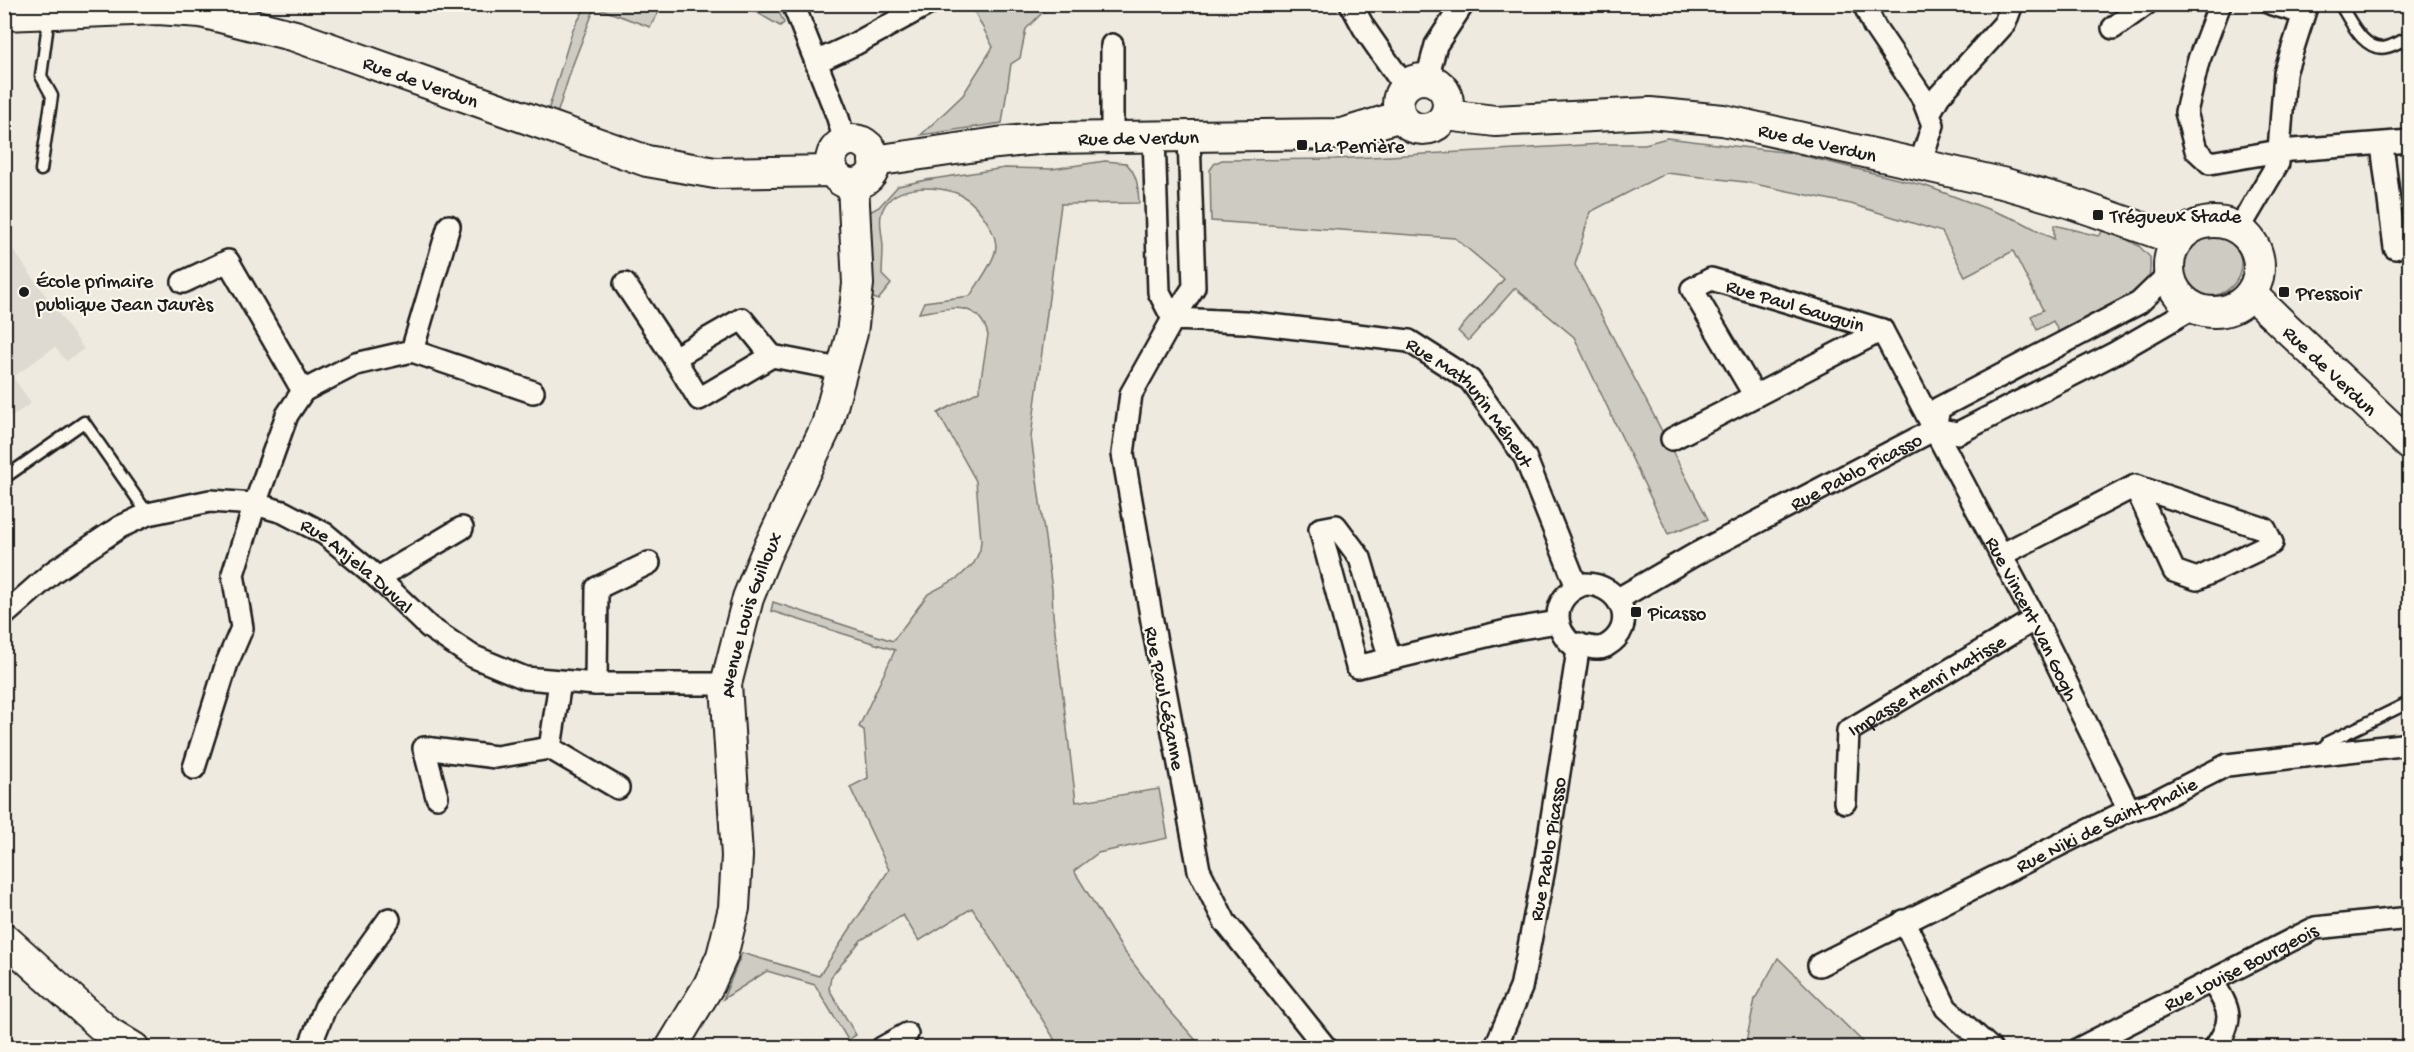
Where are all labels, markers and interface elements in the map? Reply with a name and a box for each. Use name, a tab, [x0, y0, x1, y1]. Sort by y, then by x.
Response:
street label: Rue de Verdun	[359, 53, 481, 115]
street label: Rue de Verdun	[1755, 120, 1879, 169]
street label: Rue de Verdun	[1078, 128, 1200, 153]
place label: La Perrière	[1314, 137, 1405, 160]
marker: La Perrière	[1295, 138, 1309, 152]
place label: Trégueux Stade	[2109, 207, 2242, 230]
marker: Trégueux Stade	[2091, 208, 2105, 222]
place label: École primaire publique Jean Jaurès	[35, 271, 214, 318]
street label: Rue Paul Gauguin	[1723, 276, 1867, 339]
place label: Pressoir	[2295, 284, 2363, 307]
marker: École primaire publique Jean Jaurès	[17, 285, 31, 299]
marker: Pressoir	[2277, 285, 2291, 299]
street label: Rue de Verdun	[2277, 322, 2380, 423]
street label: Rue Mathurin Méheut	[1400, 334, 1537, 473]
street label: Rue Pablo Picasso	[1787, 430, 1927, 518]
street label: Rue Anjela Duval	[295, 515, 416, 620]
street label: Avenue Louis Guilloux	[718, 529, 790, 699]
street label: Rue Vincent Van Gogh	[1979, 534, 2082, 706]
place label: Picasso	[1647, 604, 1706, 627]
marker: Picasso	[1629, 605, 1643, 619]
street label: Rue Paul Cézanne	[1137, 625, 1188, 773]
street label: Impasse Henri Matisse	[1845, 631, 2011, 743]
street label: Rue Niki de Saint-Phalie	[2013, 774, 2202, 880]
street label: Rue Pablo Picasso	[1526, 776, 1573, 923]
street label: Rue Louise Bourgeois	[2161, 920, 2323, 1018]

